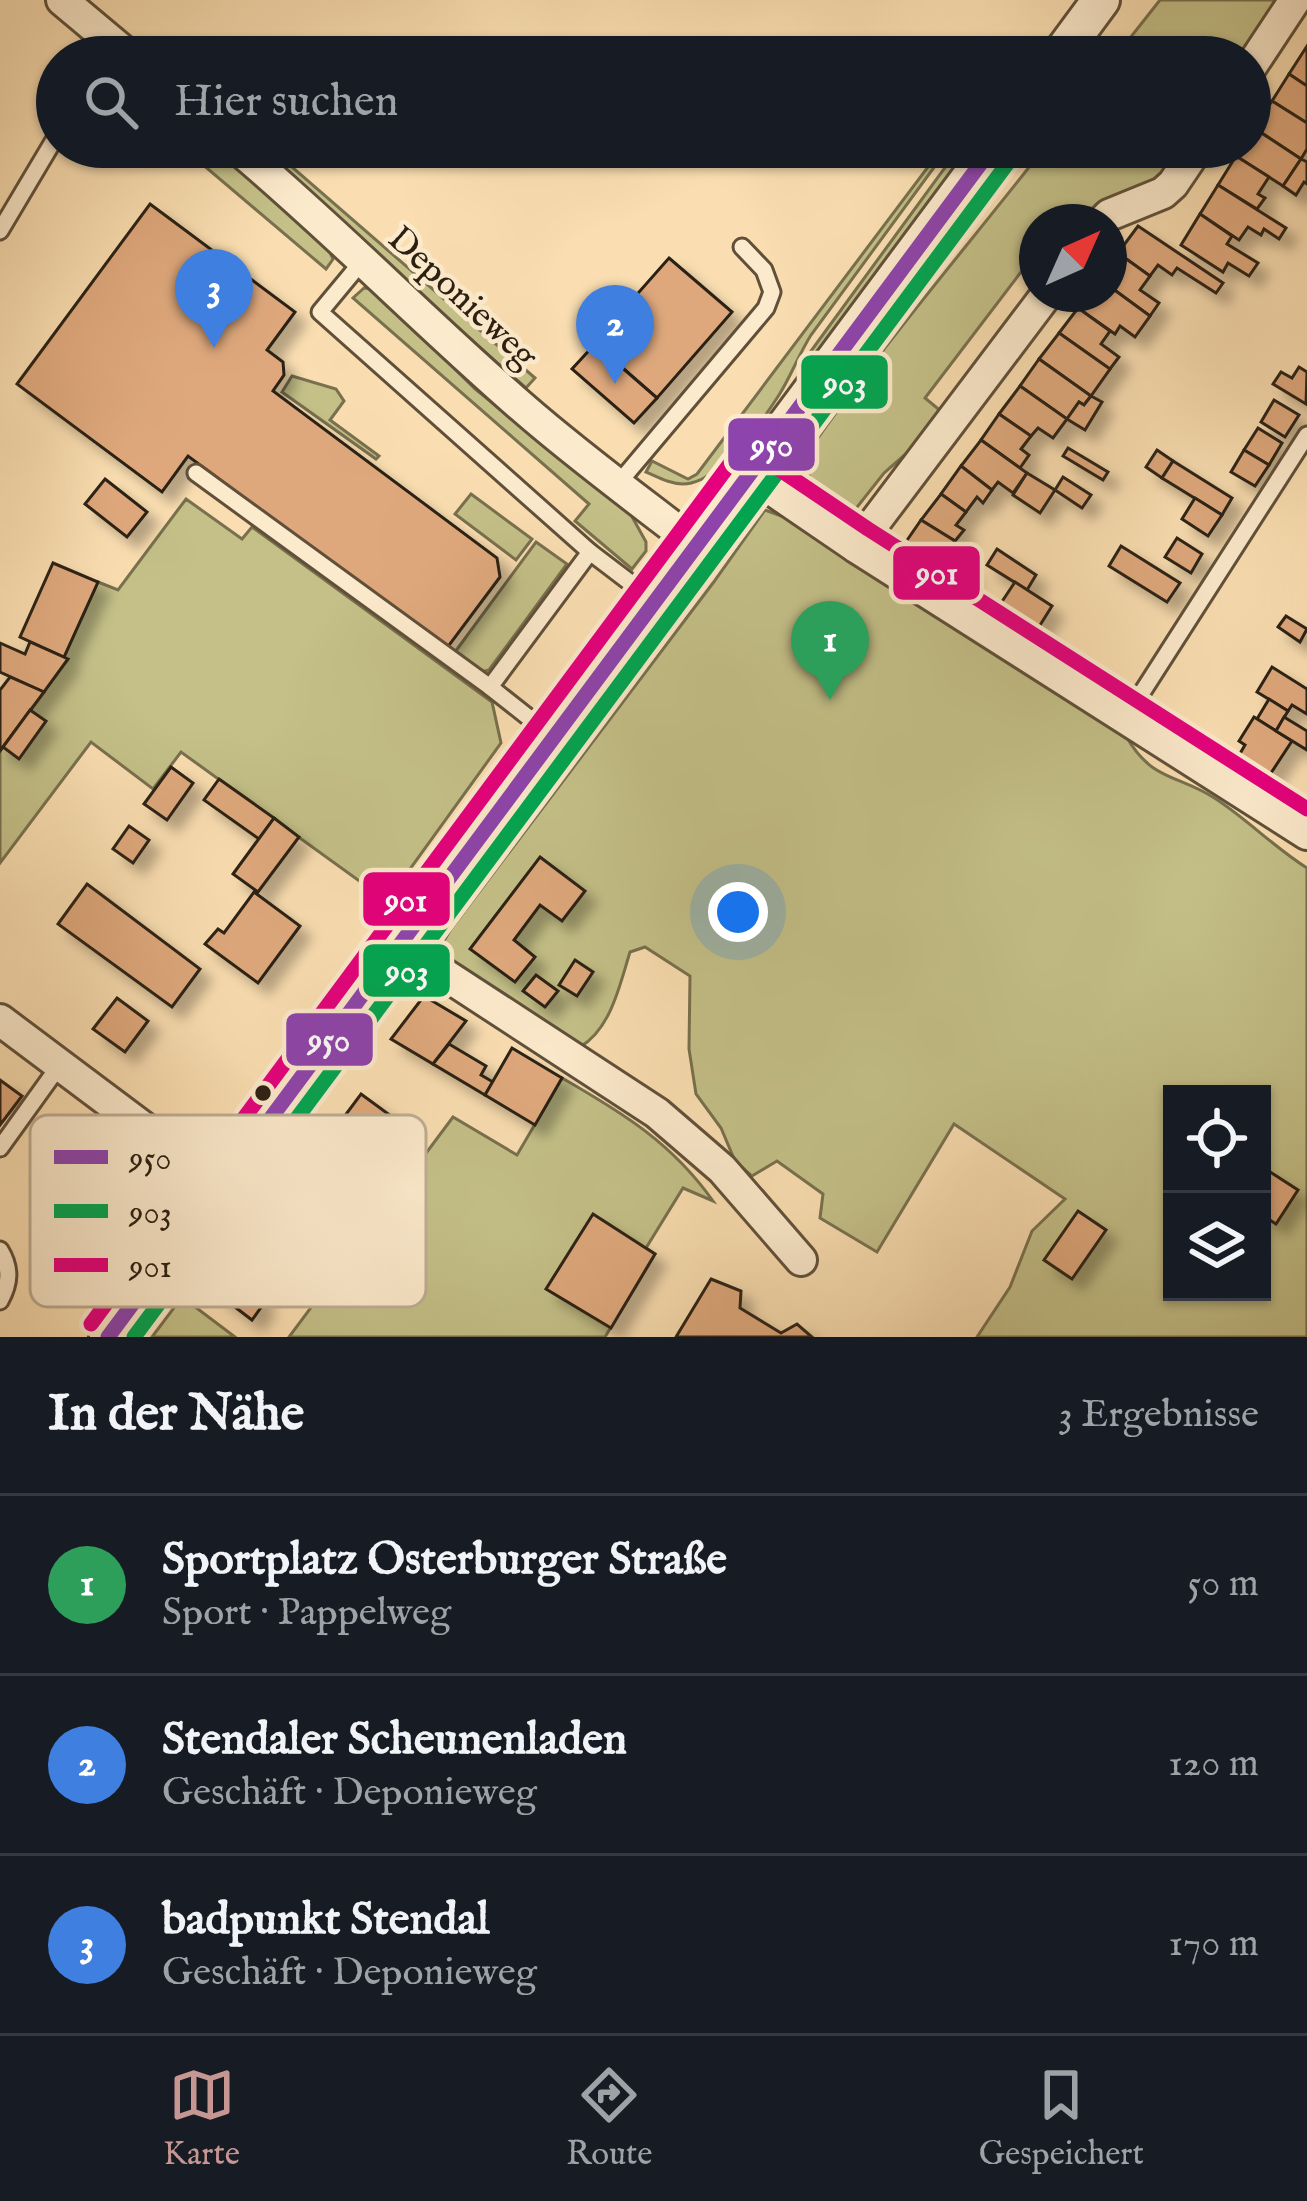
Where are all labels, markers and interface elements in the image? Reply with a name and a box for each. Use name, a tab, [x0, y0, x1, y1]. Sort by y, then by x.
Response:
search box	[36, 36, 1271, 168]
icon: search	[78, 69, 144, 135]
text: Hier suchen	[174, 74, 398, 131]
north arrow	[1019, 204, 1127, 312]
street label: Deponieweg	[377, 217, 547, 380]
pin: 3	[175, 249, 253, 348]
pin: 2	[576, 285, 654, 384]
line badge: 903	[799, 353, 890, 411]
text: 903	[822, 364, 866, 406]
line badge: 950	[726, 416, 817, 473]
text: 950	[749, 426, 793, 468]
line badge: 901	[891, 544, 982, 602]
text: 901	[914, 554, 958, 596]
pin: 1	[791, 601, 869, 700]
line badge: 901	[361, 870, 452, 928]
text: 901	[383, 881, 427, 923]
your location	[708, 882, 768, 942]
line badge: 903	[361, 942, 452, 999]
text: 903	[384, 952, 428, 994]
line badge: 950	[284, 1011, 375, 1068]
text: 950	[306, 1021, 350, 1063]
unlabelled marker	[252, 1082, 274, 1104]
map controls	[1163, 1085, 1271, 1301]
button: locate	[1163, 1085, 1271, 1193]
legend	[30, 1115, 426, 1307]
text: 950	[128, 1139, 171, 1181]
text: 903	[128, 1193, 172, 1235]
button: layers	[1163, 1193, 1271, 1301]
text: 901	[128, 1247, 172, 1289]
text: In der Nähe	[48, 1383, 304, 1448]
text: 3 Ergebnisse	[1058, 1391, 1259, 1440]
text: Sportplatz Osterburger Straße	[162, 1532, 727, 1589]
text: 1	[80, 1560, 94, 1609]
text: 50 m	[1187, 1560, 1259, 1609]
text: Sport · Pappelweg	[162, 1589, 451, 1638]
text: Stendaler Scheunenladen	[162, 1712, 627, 1769]
text: 2	[78, 1740, 96, 1789]
text: 120 m	[1168, 1740, 1259, 1789]
text: Geschäft · Deponieweg	[162, 1769, 537, 1818]
text: badpunkt Stendal	[162, 1892, 489, 1949]
text: 3	[80, 1920, 94, 1969]
text: 170 m	[1168, 1920, 1259, 1969]
text: Geschäft · Deponieweg	[162, 1949, 537, 1998]
tab: Karte	[163, 2062, 240, 2176]
tab: Route	[566, 2062, 652, 2176]
tab: Gespeichert	[979, 2062, 1144, 2176]

